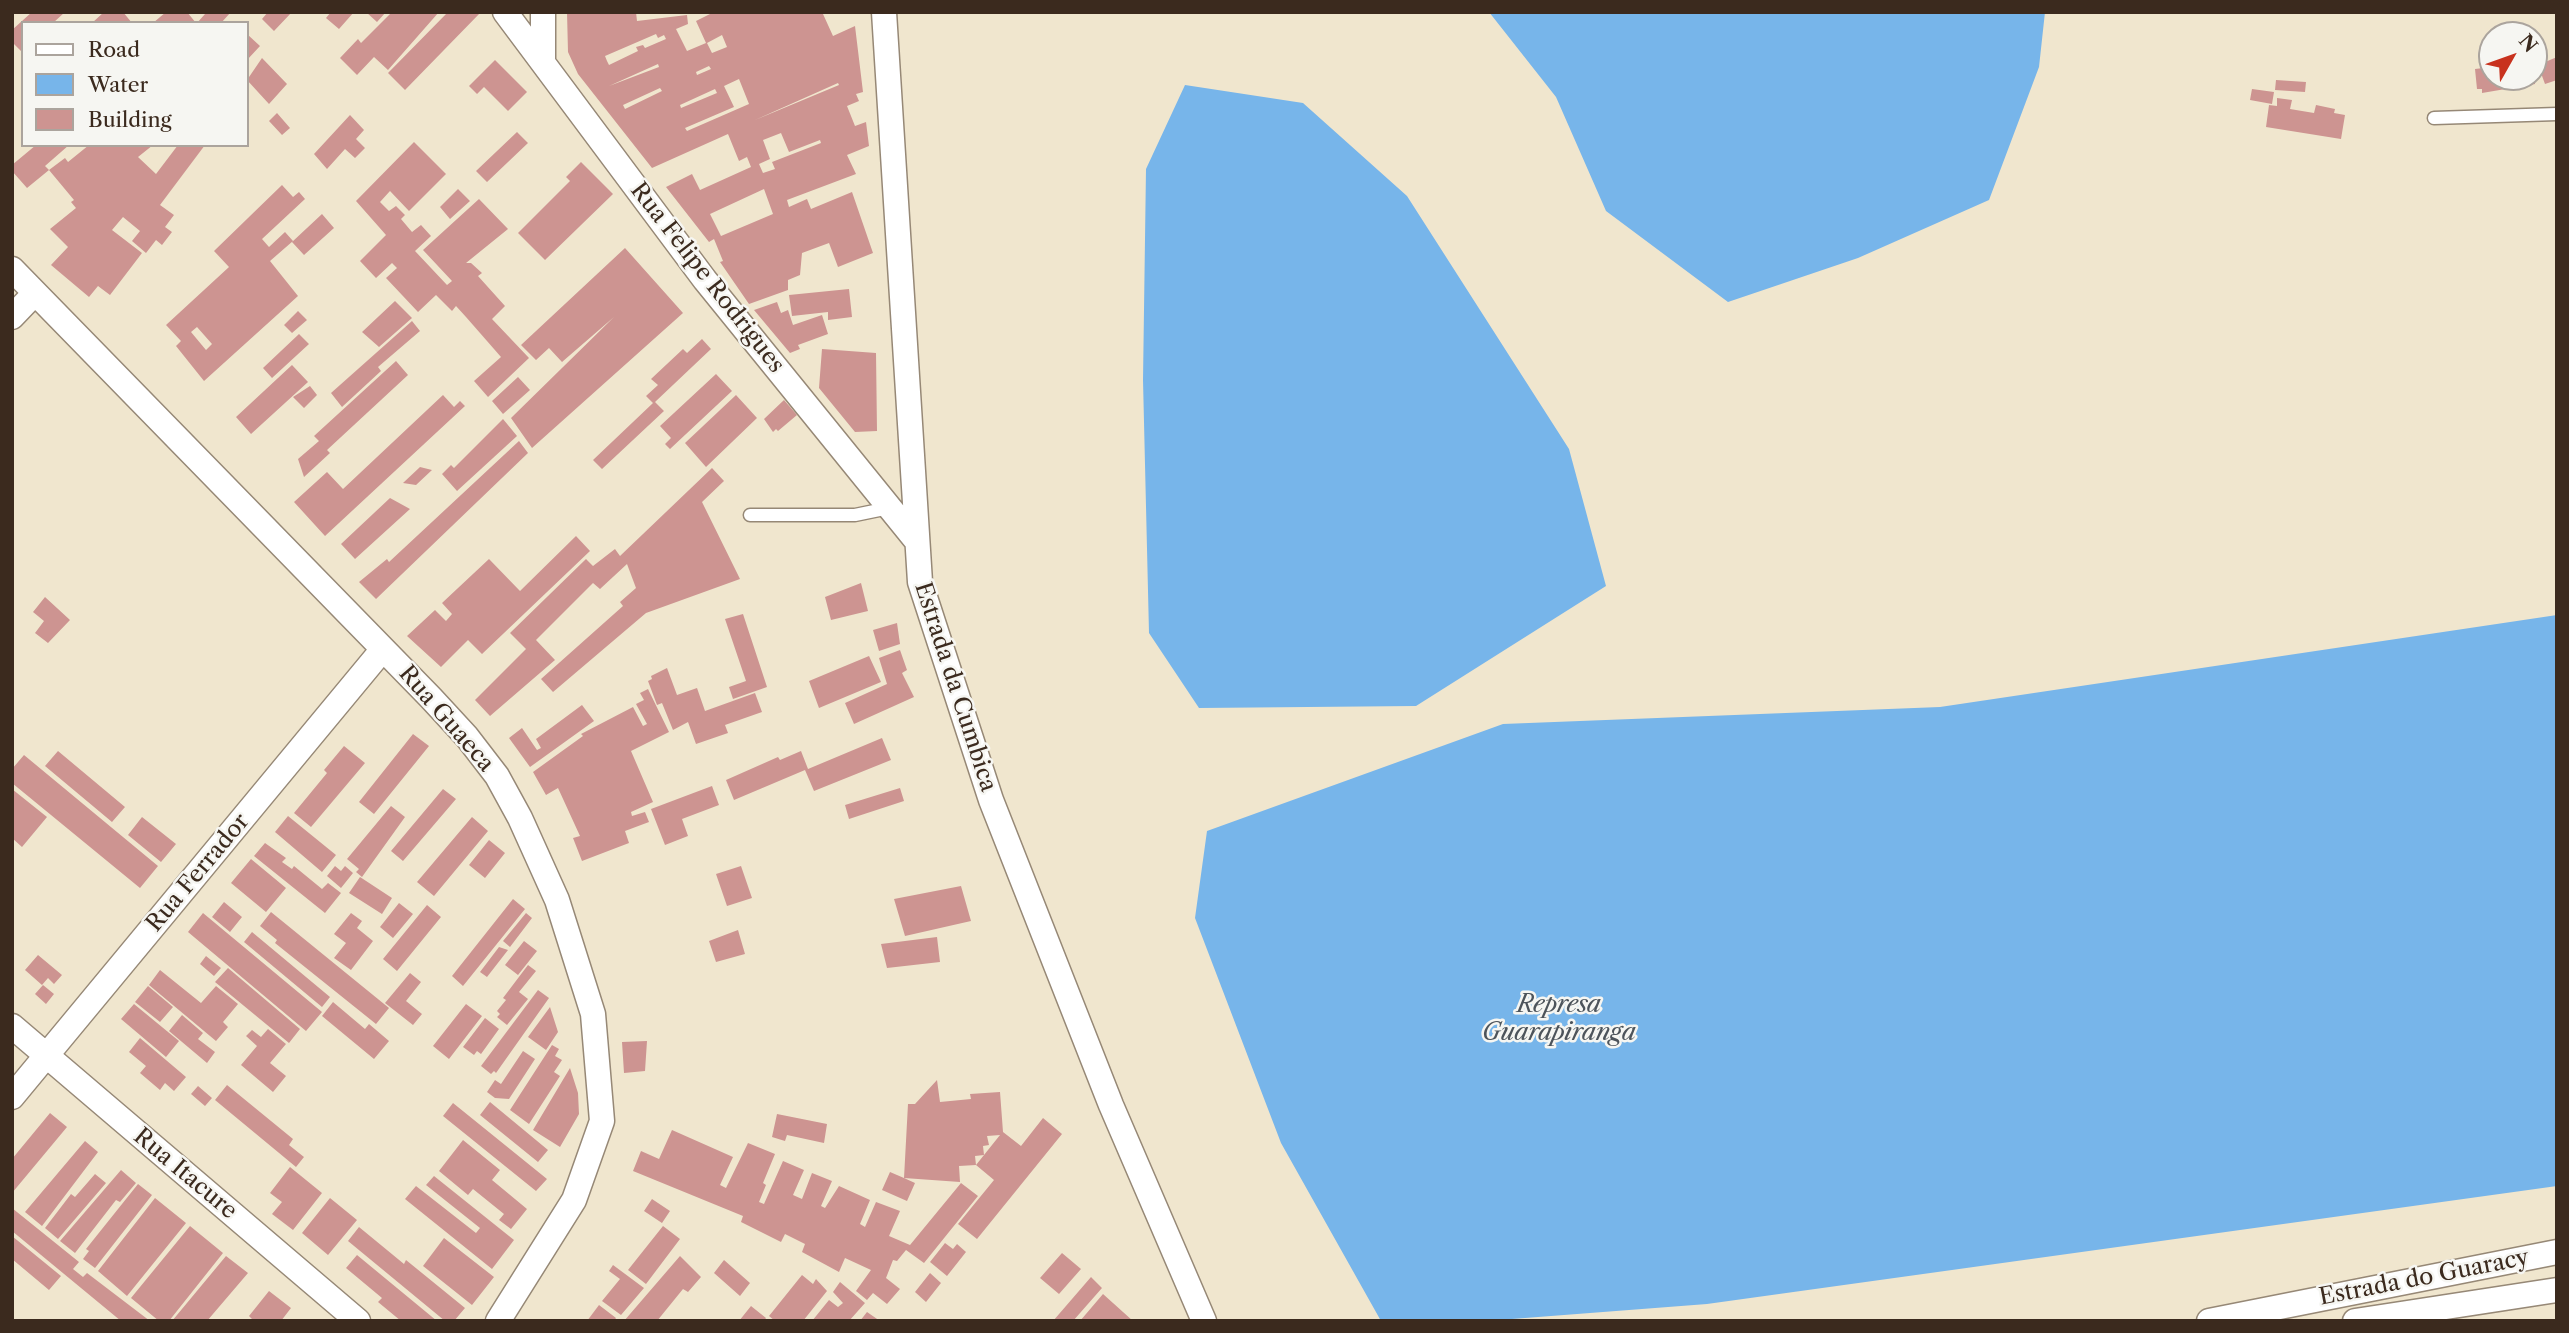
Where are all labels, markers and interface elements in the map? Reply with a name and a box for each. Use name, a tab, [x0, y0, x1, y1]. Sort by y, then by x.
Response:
legend	[21, 21, 248, 147]
north arrow	[2478, 21, 2548, 91]
text: N	[2514, 30, 2542, 57]
text: Road	[88, 37, 140, 62]
text: Water	[88, 72, 148, 97]
text: Building	[88, 107, 172, 132]
street label: Rua Felipe Rodrigues	[624, 177, 790, 379]
street label: Estrada da Cumbica	[908, 579, 1002, 795]
street label: Rua Guaeca	[393, 660, 499, 778]
street label: Rua Ferrador	[141, 808, 255, 938]
water label: Represa Guarapiranga	[1482, 991, 1636, 1047]
street label: Rua Itacure	[128, 1123, 242, 1225]
street label: Estrada do Guaracy	[2317, 1244, 2531, 1312]

